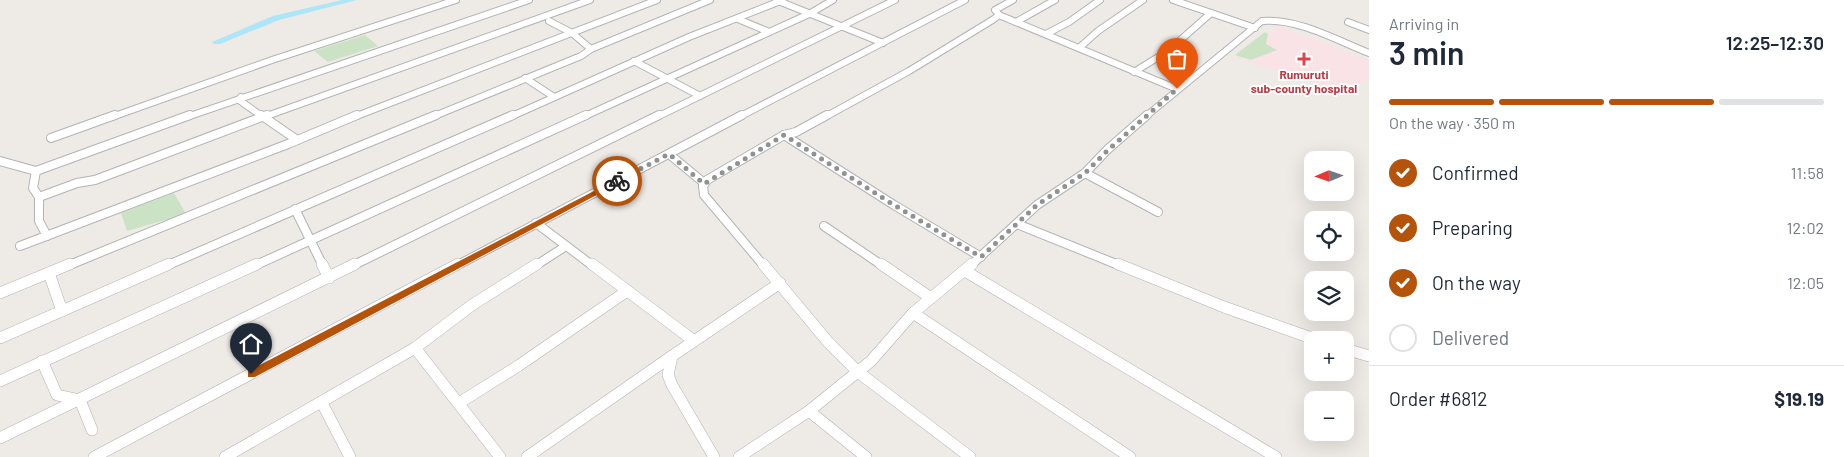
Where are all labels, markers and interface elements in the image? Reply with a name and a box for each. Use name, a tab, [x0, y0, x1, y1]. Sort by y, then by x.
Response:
text: Arriving in	[1389, 14, 1459, 33]
text: 12:25–12:30	[1726, 31, 1824, 54]
text: 3 min	[1389, 33, 1465, 71]
pin	[1156, 38, 1198, 89]
icon: bag	[1163, 45, 1191, 73]
marker: Rumuruti sub-county hospital	[1297, 52, 1311, 66]
place label: Rumuruti sub-county hospital	[1251, 67, 1357, 95]
text: On the way · 350 m	[1389, 113, 1515, 132]
north arrow	[1304, 151, 1354, 201]
map controls	[1304, 151, 1354, 441]
courier	[592, 156, 642, 206]
icon: check	[1389, 159, 1417, 187]
text: Confirmed	[1432, 161, 1519, 184]
text: 11:58	[1791, 163, 1824, 182]
icon: bike	[603, 167, 631, 195]
button: locate	[1304, 211, 1354, 261]
icon: check	[1389, 214, 1417, 242]
text: Preparing	[1432, 216, 1513, 239]
text: 12:02	[1787, 218, 1824, 237]
icon: check	[1389, 269, 1417, 297]
button: layers	[1304, 271, 1354, 321]
text: On the way	[1432, 271, 1521, 294]
text: 12:05	[1787, 273, 1824, 292]
pin	[230, 323, 272, 374]
text: Delivered	[1432, 326, 1509, 349]
icon: home	[237, 330, 265, 358]
button: +	[1304, 331, 1354, 381]
text: Order #6812	[1389, 387, 1487, 410]
text: $19.19	[1774, 387, 1824, 410]
button: −	[1304, 391, 1354, 441]

